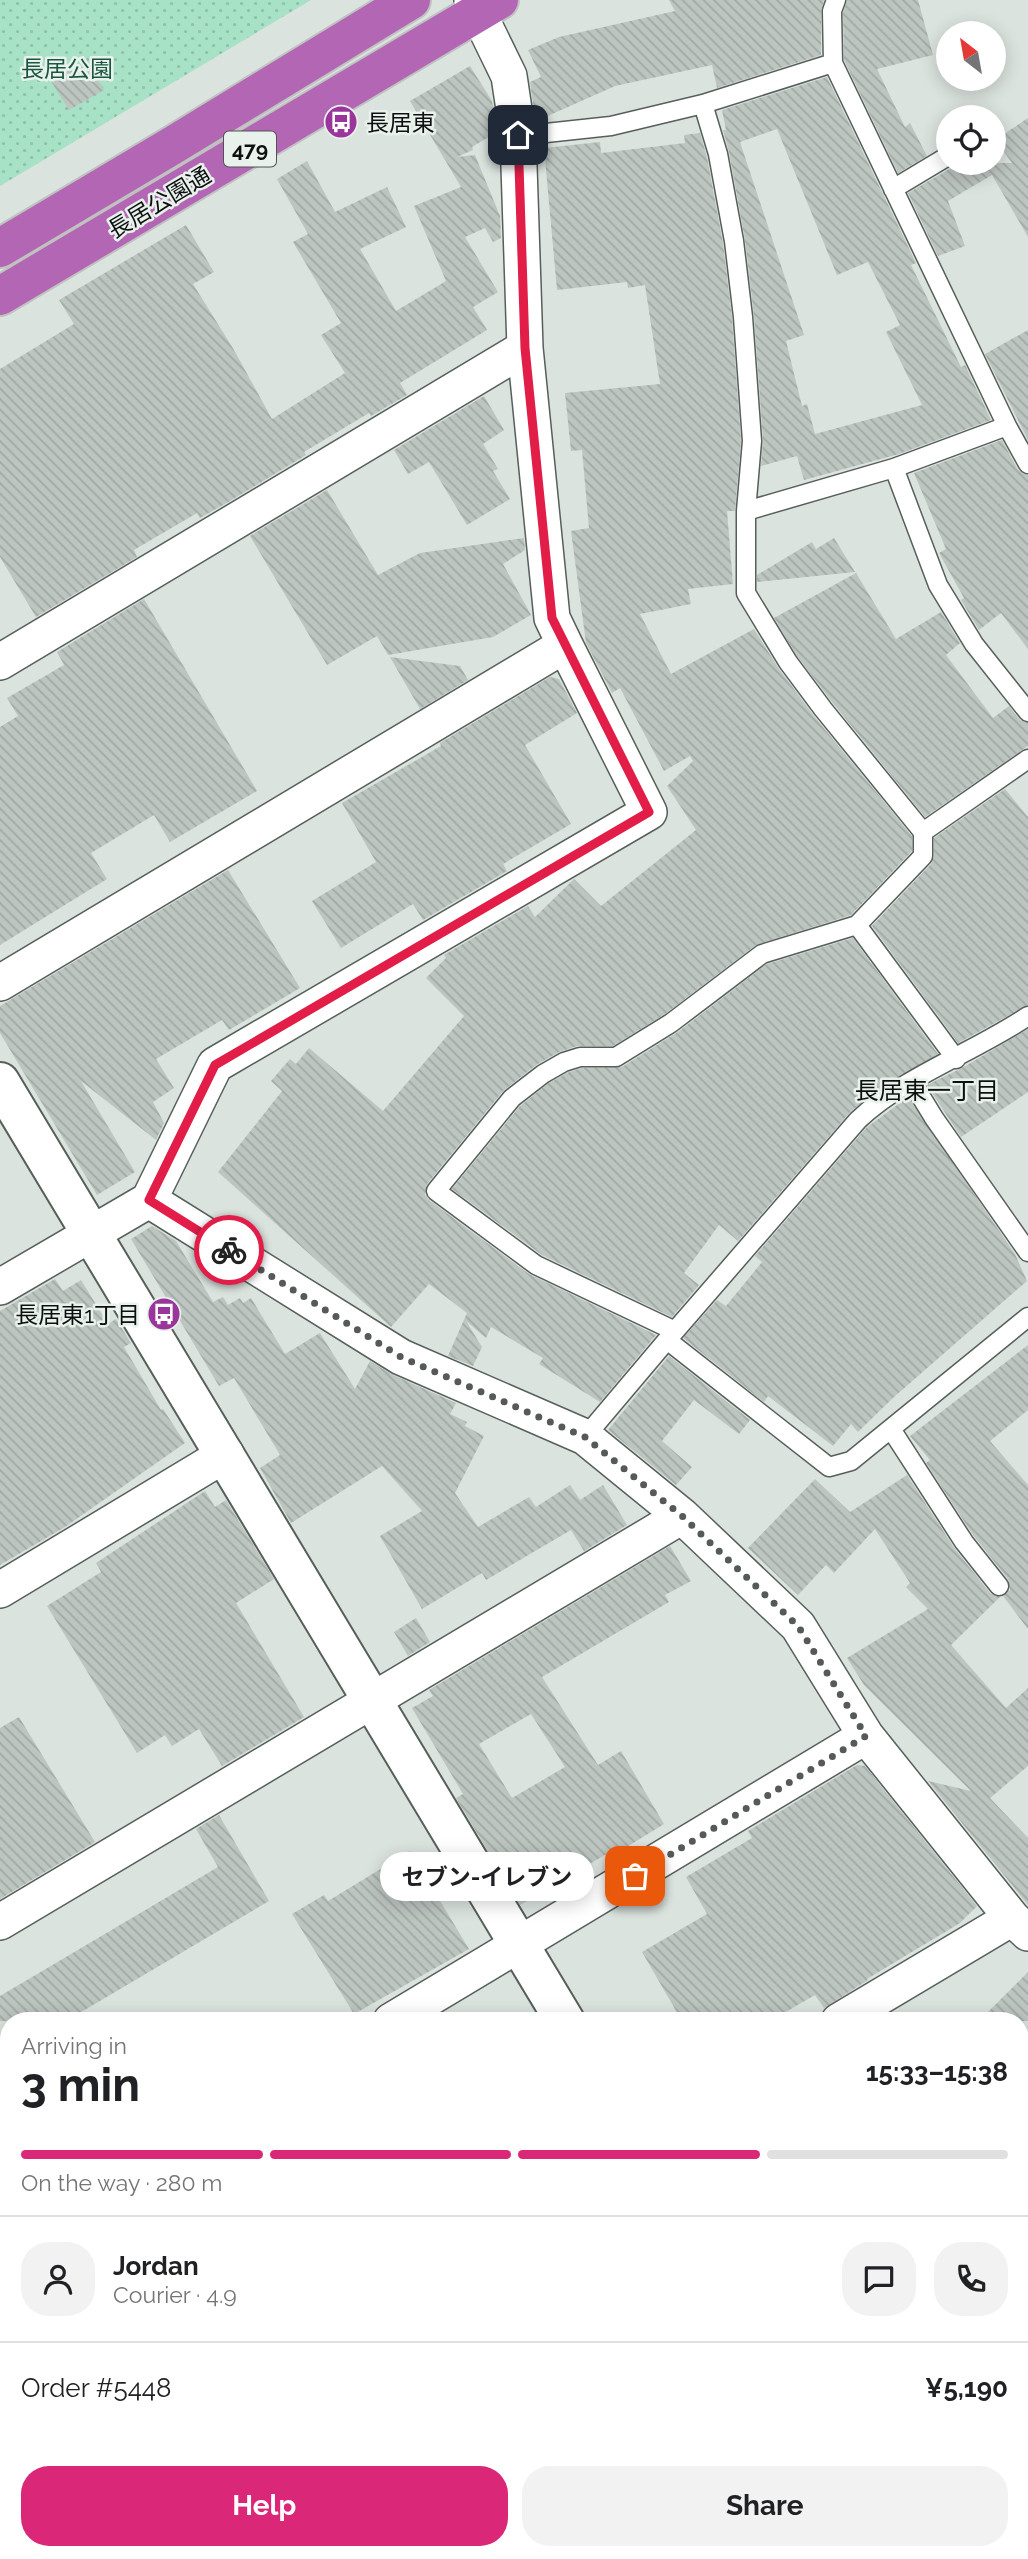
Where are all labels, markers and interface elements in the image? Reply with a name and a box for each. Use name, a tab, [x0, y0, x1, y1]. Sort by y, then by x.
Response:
north arrow	[936, 21, 1006, 91]
map controls	[936, 21, 1006, 175]
park label: 長居公園	[21, 55, 113, 82]
bus stop icon: 長居東	[322, 103, 360, 141]
pin	[488, 105, 548, 165]
button: locate	[936, 105, 1006, 175]
place label: 長居東	[366, 109, 435, 136]
icon: home	[499, 116, 537, 154]
road number: 479	[224, 132, 276, 166]
street label: 長居公園通	[103, 161, 215, 243]
district label: 長居東一丁目	[855, 1076, 999, 1105]
courier	[194, 1215, 264, 1285]
icon: bike	[210, 1231, 248, 1269]
bus stop icon: 長居東1丁目	[145, 1295, 183, 1333]
place label: 長居東1丁目	[15, 1301, 140, 1328]
pin	[605, 1846, 665, 1906]
callout: セブン-イレブン	[379, 1852, 593, 1900]
icon: bag	[616, 1857, 654, 1895]
text: セブン-イレブン	[402, 1863, 572, 1890]
text: Arriving in	[21, 2032, 127, 2059]
text: 15:33–15:38	[866, 2057, 1008, 2087]
text: 3 min	[21, 2058, 140, 2112]
text: On the way · 280 m	[21, 2169, 223, 2196]
button: person	[21, 2242, 95, 2316]
button: chat	[842, 2242, 916, 2316]
button: phone	[934, 2242, 1008, 2316]
text: Jordan	[113, 2251, 199, 2281]
text: Courier · 4.9	[113, 2281, 237, 2308]
text: Order #5448	[21, 2373, 171, 2403]
text: ¥5,190	[925, 2373, 1008, 2403]
button: Help	[21, 2466, 508, 2546]
button: Share	[522, 2466, 1008, 2546]

